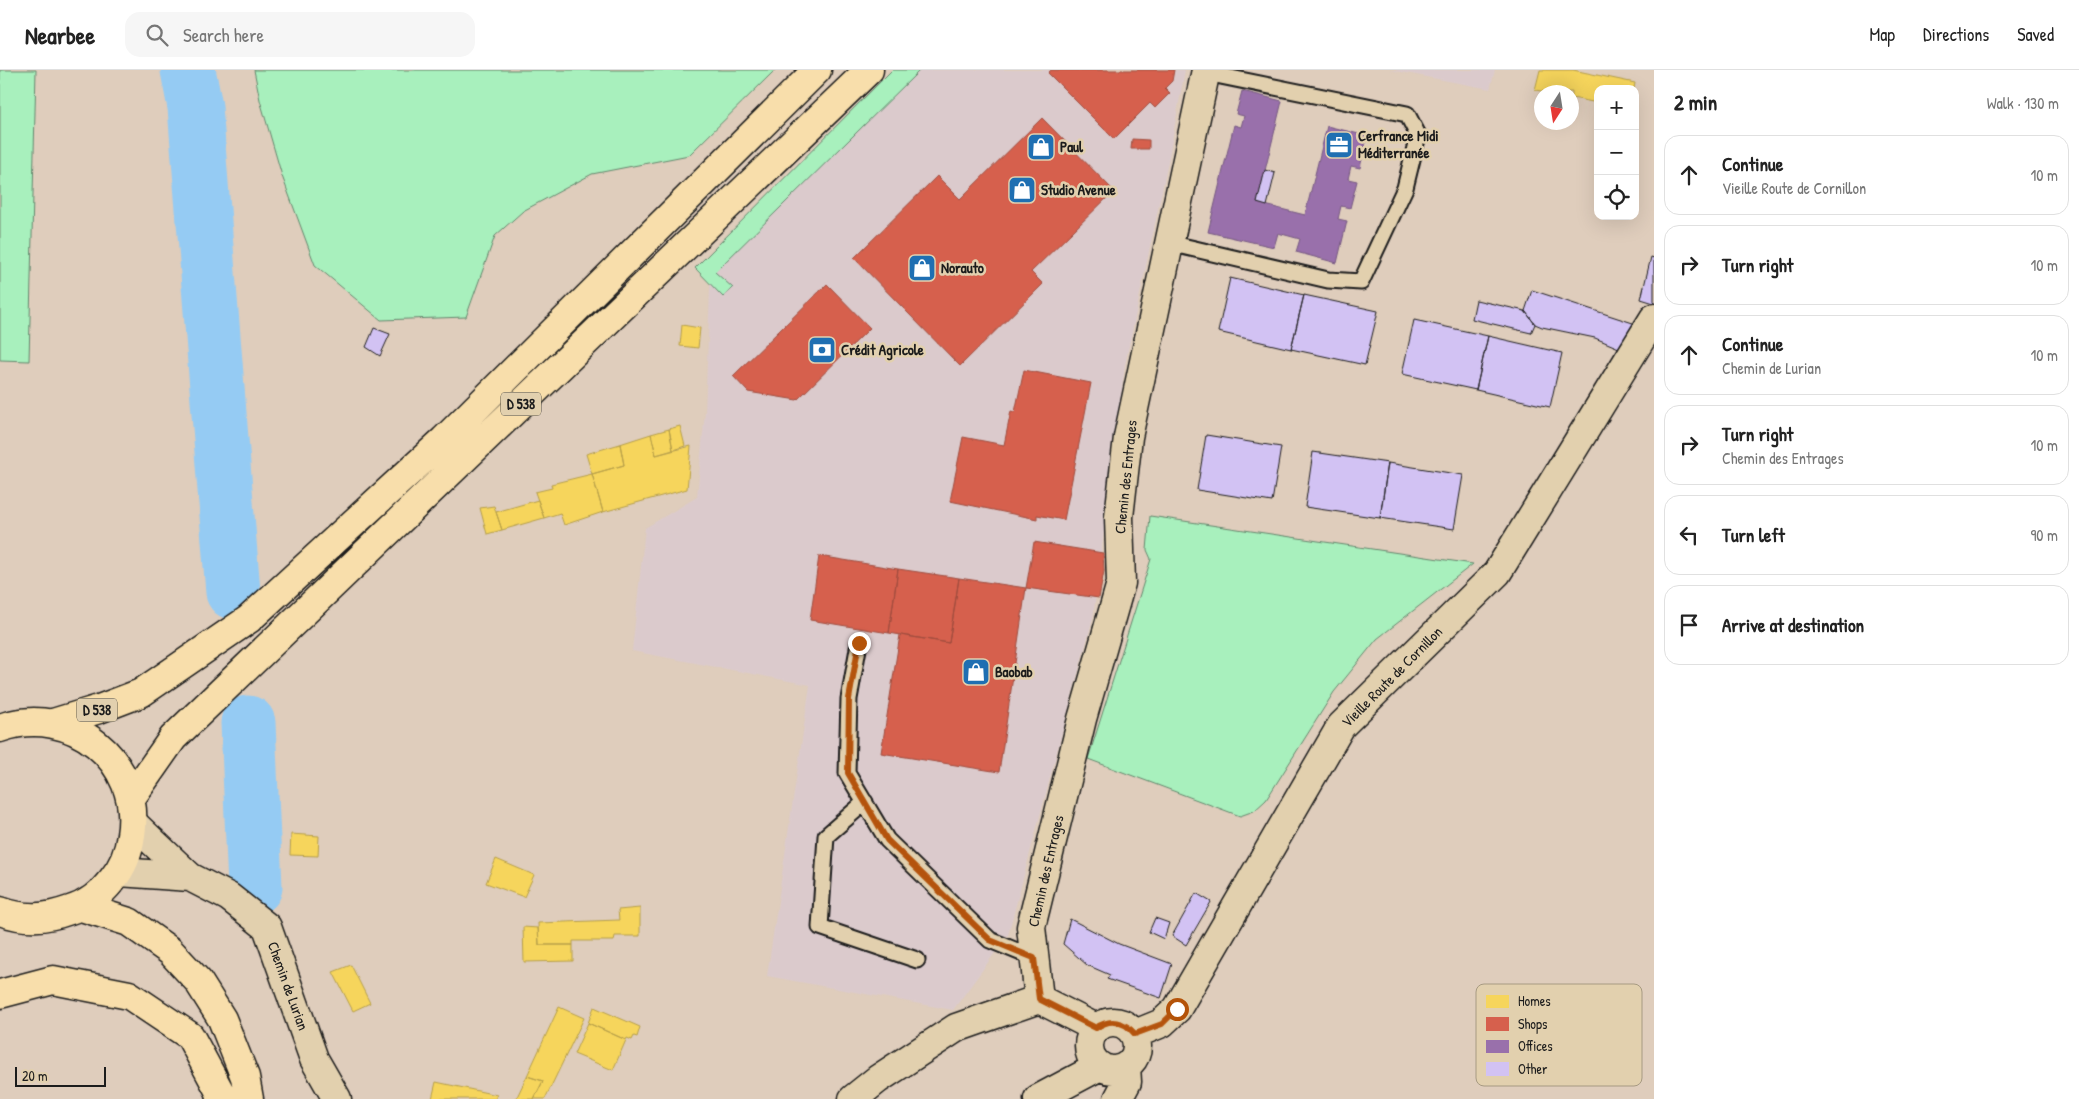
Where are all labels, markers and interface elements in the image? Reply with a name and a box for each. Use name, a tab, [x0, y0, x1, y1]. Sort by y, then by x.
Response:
search box	[125, 12, 475, 57]
text: Nearbee	[25, 19, 95, 51]
icon: search	[143, 21, 171, 49]
text: Search here	[183, 22, 264, 48]
text: Map	[1870, 22, 1895, 47]
text: Directions	[1923, 22, 1989, 47]
text: Saved	[2017, 22, 2054, 47]
north arrow	[1534, 85, 1579, 130]
map controls	[1594, 85, 1639, 220]
button: +	[1594, 85, 1639, 130]
text: 2 min	[1674, 88, 1717, 117]
text: Walk · 130 m	[1987, 92, 2059, 114]
place label: Cerfrance Midi Méditerranée	[1358, 125, 1439, 163]
office icon: Cerfrance Midi Méditerranée	[1324, 130, 1354, 160]
button: −	[1594, 130, 1639, 175]
shop icon: Paul	[1026, 132, 1056, 162]
place label: Paul	[1060, 136, 1084, 157]
text: Continue	[1722, 151, 1783, 177]
icon: ahead	[1675, 161, 1703, 189]
text: 10 m	[2030, 164, 2058, 186]
shop icon: Studio Avenue	[1007, 175, 1037, 205]
button: locate	[1594, 175, 1639, 220]
text: Vieille Route de Cornillon	[1722, 177, 1866, 199]
place label: Studio Avenue	[1041, 179, 1116, 200]
icon: right	[1675, 251, 1703, 279]
text: Turn right	[1722, 252, 1793, 278]
shop icon: Norauto	[907, 253, 937, 283]
text: 10 m	[2030, 254, 2058, 276]
place label: Norauto	[941, 257, 984, 278]
text: Continue	[1722, 331, 1783, 357]
bank icon: Crédit Agricole	[807, 335, 837, 365]
place label: Crédit Agricole	[841, 339, 924, 361]
icon: ahead	[1675, 341, 1703, 369]
text: 10 m	[2030, 344, 2058, 366]
text: Chemin de Lurian	[1722, 357, 1821, 379]
road number: D 538	[501, 392, 541, 416]
street label: Chemin des Entrages	[1109, 419, 1142, 535]
text: Turn right	[1722, 421, 1793, 447]
icon: right	[1675, 431, 1703, 459]
text: 10 m	[2030, 434, 2058, 456]
text: Chemin des Entrages	[1722, 447, 1844, 469]
icon: left	[1675, 521, 1703, 549]
text: Turn left	[1722, 522, 1785, 548]
text: 90 m	[2030, 524, 2058, 546]
icon: arrive	[1675, 611, 1703, 639]
text: Arrive at destination	[1722, 612, 1864, 638]
street label: Vieille Route de Cornillon	[1336, 621, 1447, 732]
route end	[848, 632, 871, 655]
shop icon: Baobab	[961, 657, 991, 687]
place label: Baobab	[995, 661, 1033, 682]
road number: D 538	[77, 698, 117, 722]
street label: Chemin des Entrages	[1022, 813, 1069, 929]
street label: Chemin de Lurian	[263, 939, 314, 1033]
legend	[1476, 984, 1642, 1086]
text: Homes	[1518, 991, 1551, 1010]
route start	[1166, 998, 1189, 1021]
text: Shops	[1518, 1014, 1547, 1034]
text: Offices	[1518, 1036, 1553, 1055]
text: Other	[1518, 1059, 1548, 1078]
scale bar	[15, 1064, 106, 1087]
text: 20 m	[22, 1066, 48, 1085]

